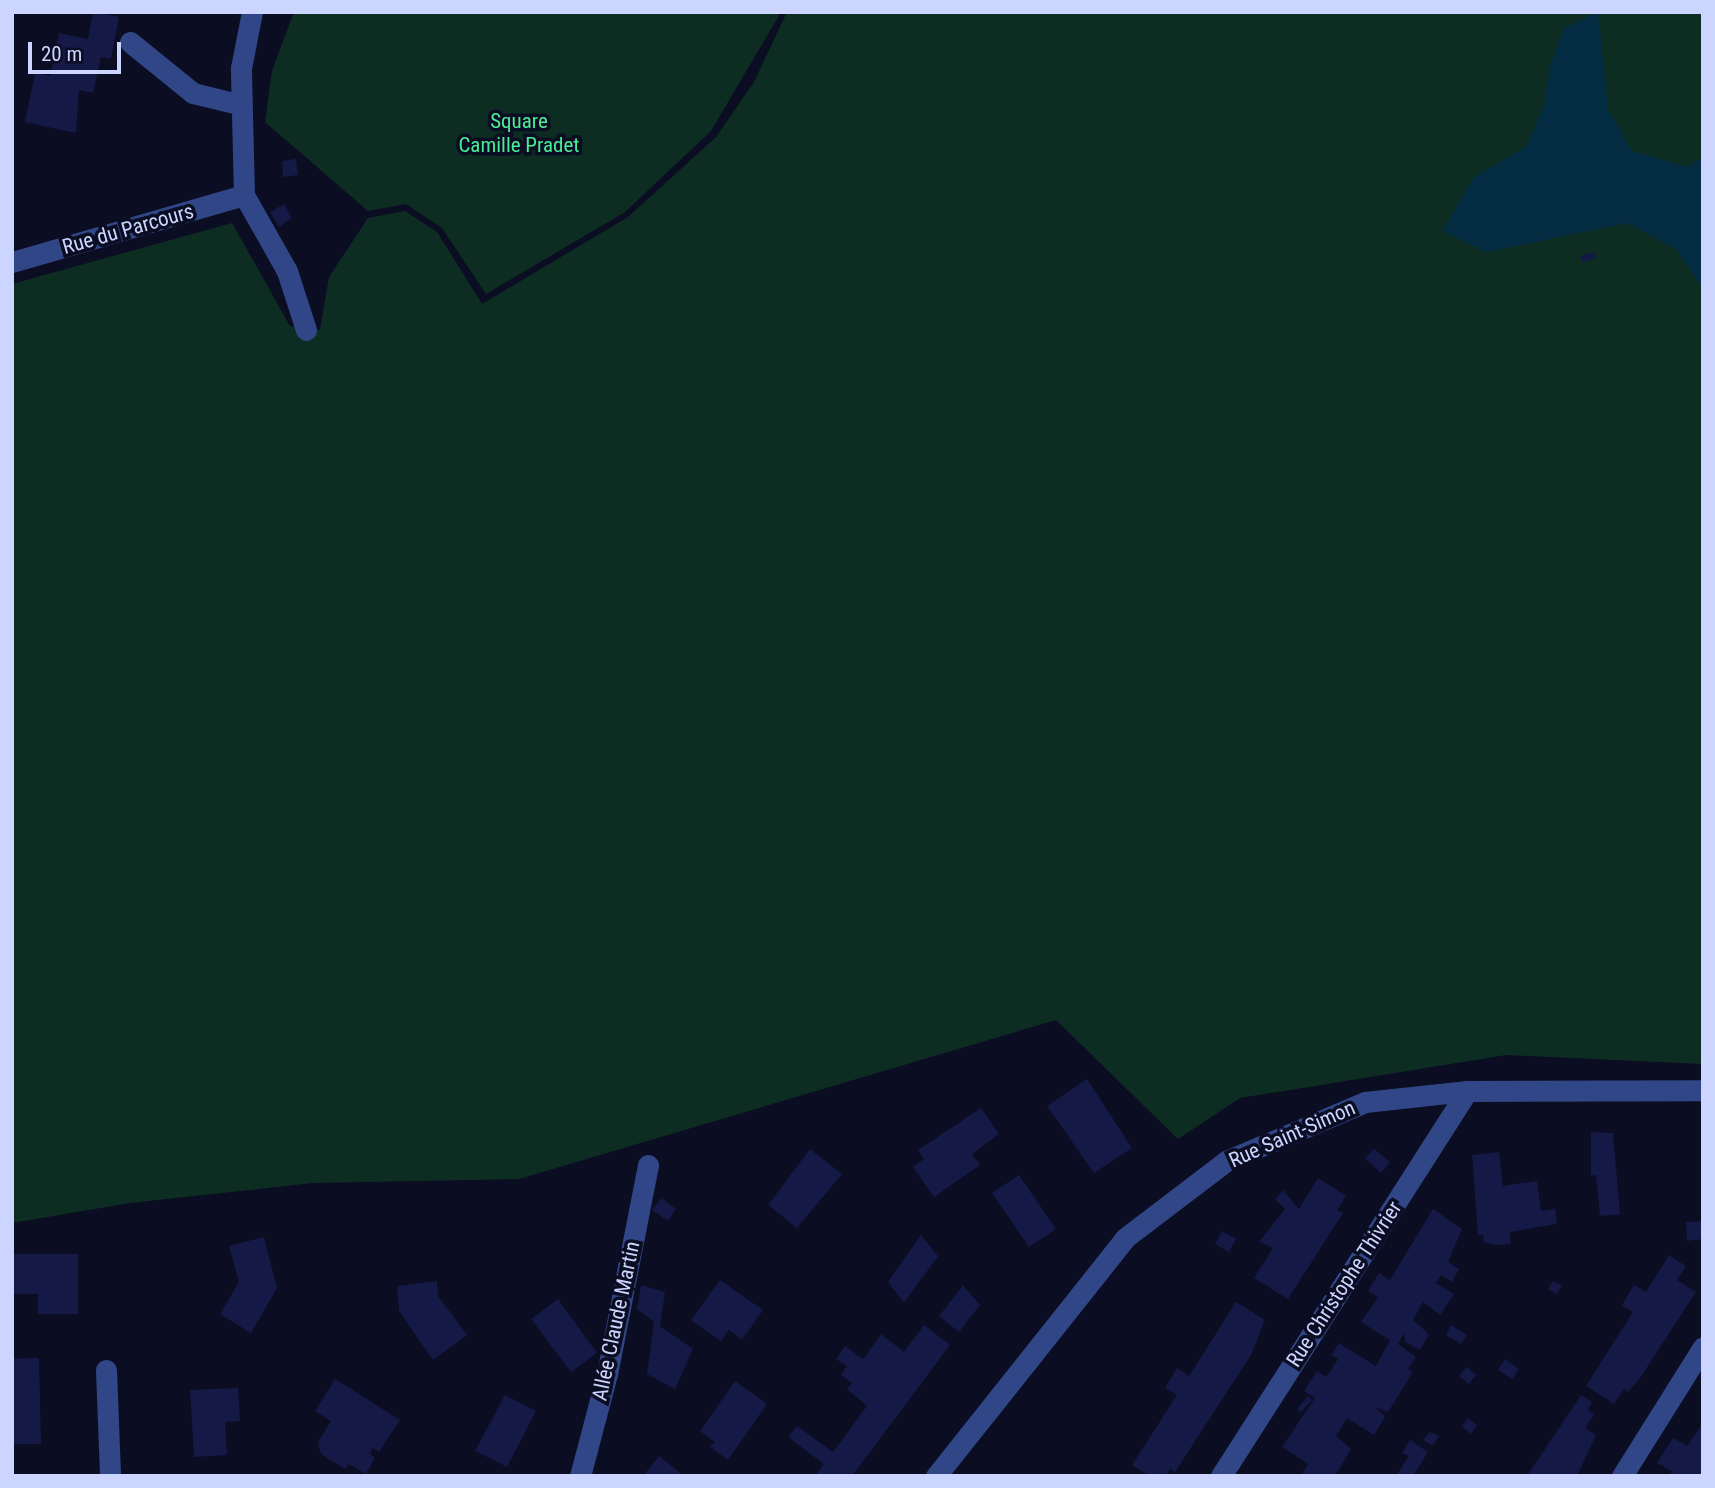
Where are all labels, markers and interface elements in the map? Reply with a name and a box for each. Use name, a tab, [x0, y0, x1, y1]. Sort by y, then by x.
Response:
scale bar	[32, 28, 124, 72]
text: 20 m	[41, 42, 82, 66]
park label: Square Camille Pradet	[458, 108, 580, 158]
street label: Rue du Parcours	[59, 198, 197, 260]
street label: Rue Saint-Simon	[1225, 1095, 1359, 1173]
street label: Rue Christophe Thivrier	[1281, 1196, 1407, 1372]
street label: Allée Claude Martin	[587, 1239, 645, 1403]

